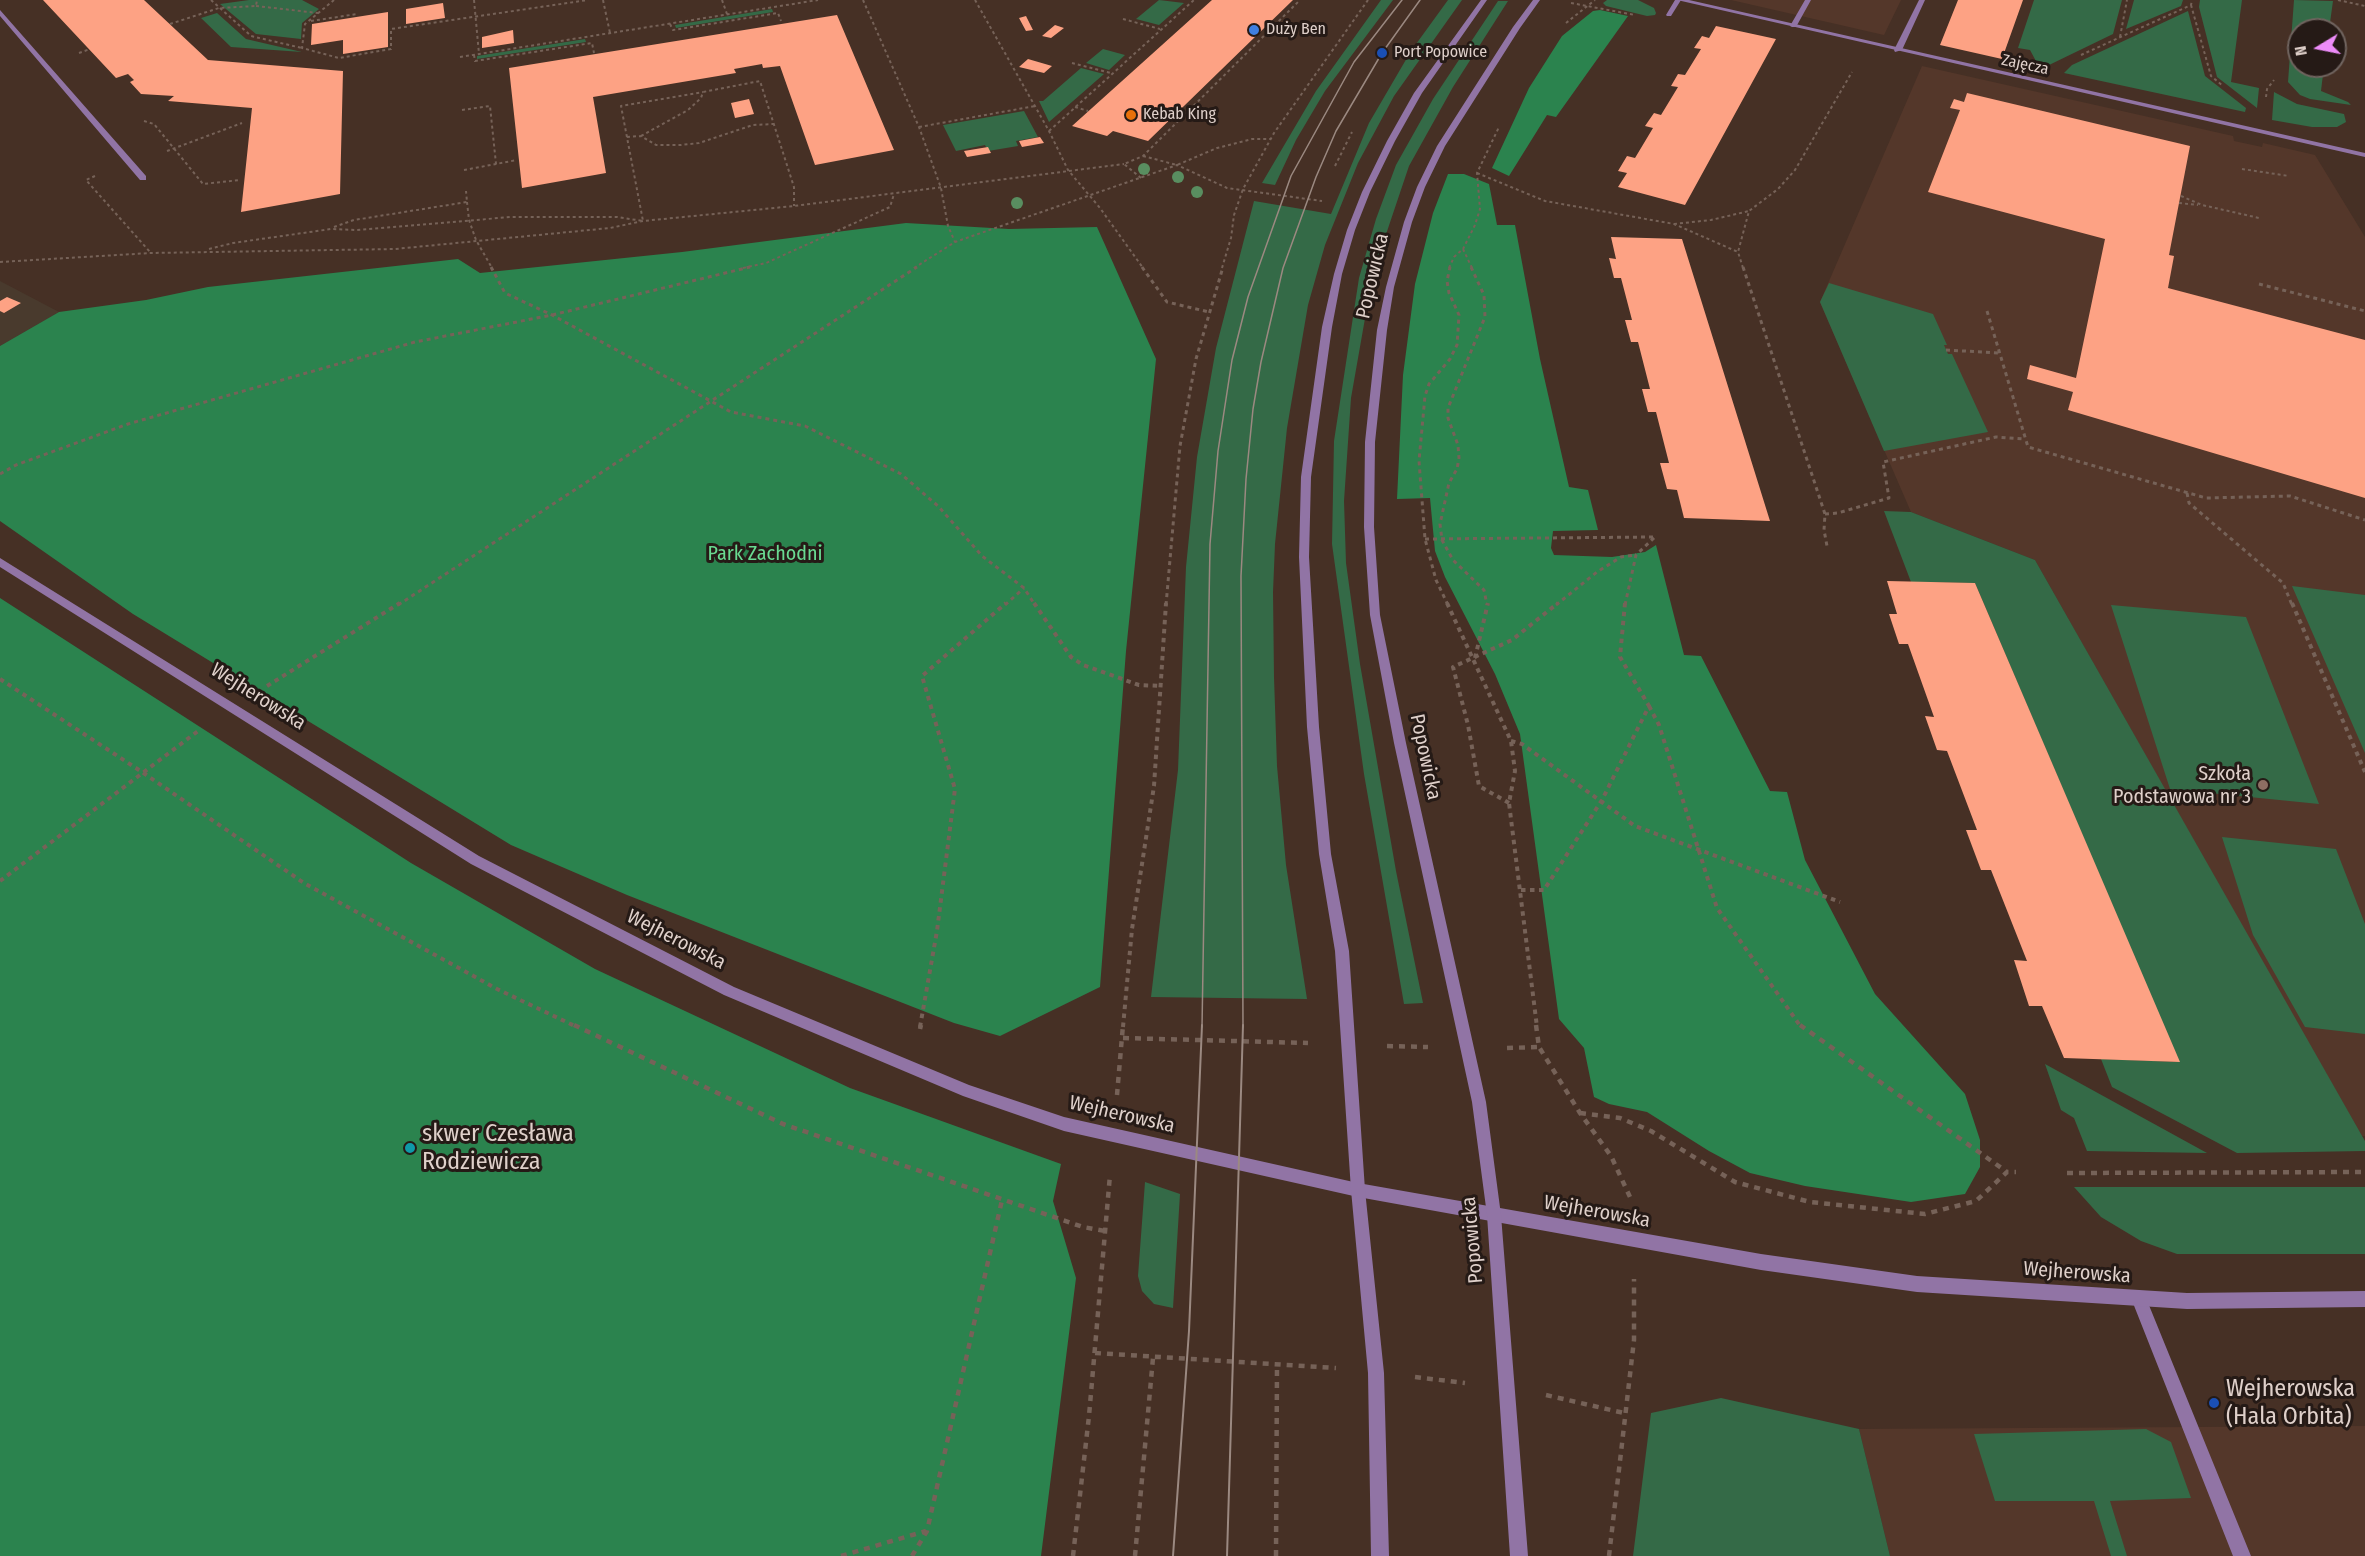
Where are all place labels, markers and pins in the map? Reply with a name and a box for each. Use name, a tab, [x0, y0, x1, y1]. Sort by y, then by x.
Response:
place label: Duży Ben	[1266, 20, 1326, 40]
marker: Duży Ben	[1247, 23, 1261, 37]
place label: Port Popowice	[1394, 43, 1487, 63]
marker: Port Popowice	[1375, 46, 1389, 60]
place label: Kebab King	[1143, 105, 1216, 125]
marker: Kebab King	[1124, 108, 1138, 122]
place label: Szkoła Podstawowa nr 3	[2113, 762, 2251, 809]
marker: Szkoła Podstawowa nr 3	[2256, 778, 2270, 792]
place label: skwer Czesława Rodziewicza	[422, 1120, 574, 1176]
marker: skwer Czesława Rodziewicza	[403, 1141, 417, 1155]
place label: Wejherowska (Hala Orbita)	[2226, 1375, 2355, 1431]
marker: Wejherowska (Hala Orbita)	[2207, 1396, 2221, 1410]

